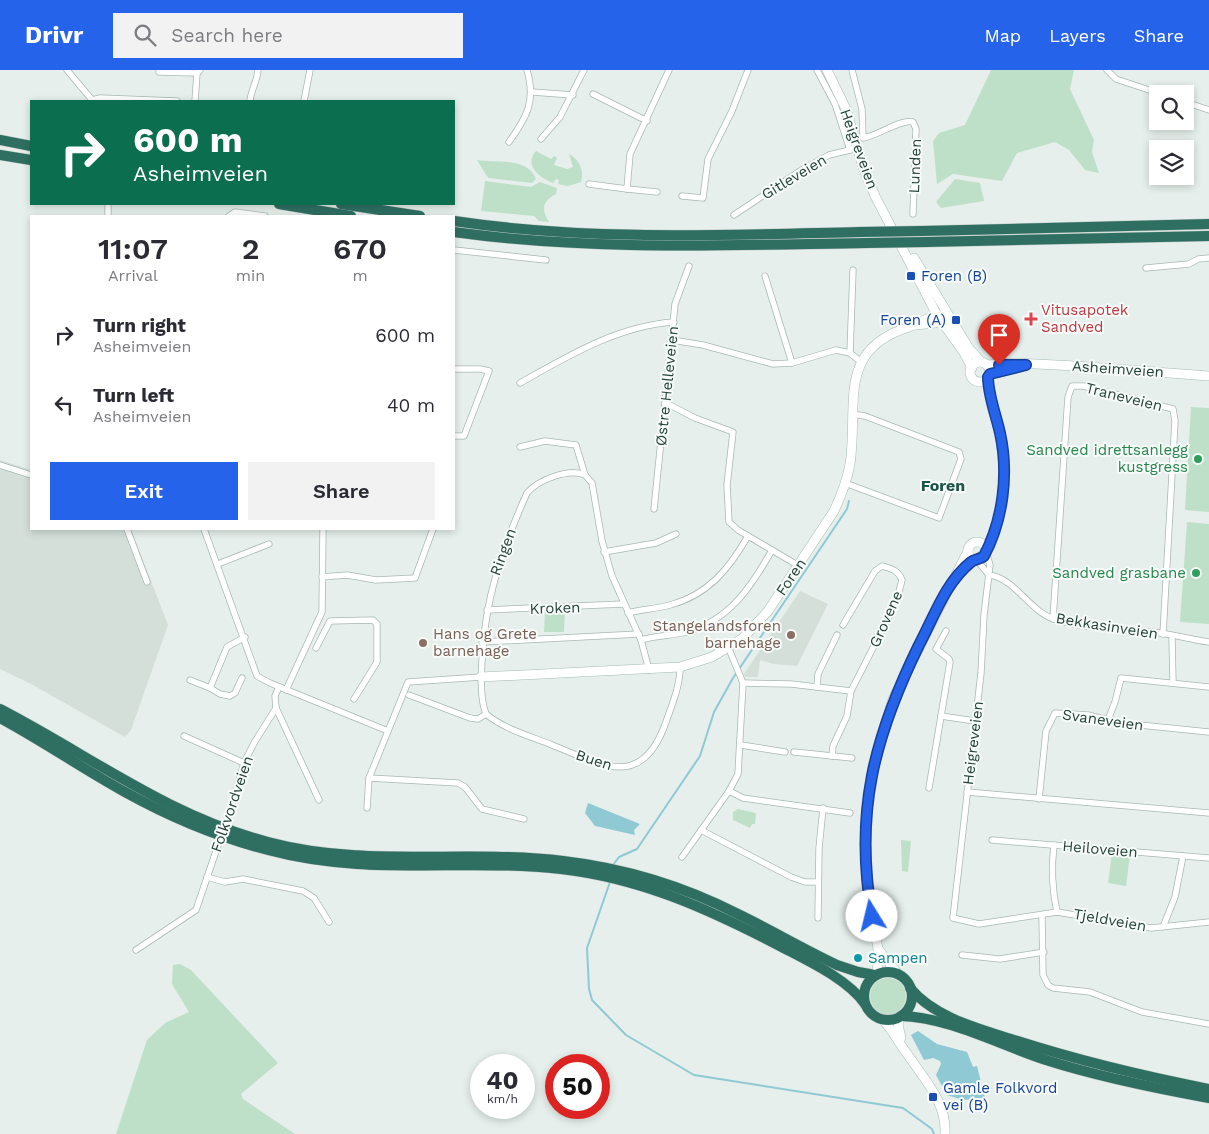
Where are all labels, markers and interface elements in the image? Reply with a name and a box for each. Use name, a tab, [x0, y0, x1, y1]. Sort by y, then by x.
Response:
search box	[113, 13, 463, 58]
text: Drivr	[25, 21, 83, 49]
icon: search	[131, 21, 159, 49]
text: Search here	[171, 24, 283, 47]
text: Map	[984, 25, 1021, 46]
text: Layers	[1049, 25, 1106, 46]
text: Share	[1134, 25, 1184, 46]
map controls	[1149, 85, 1194, 185]
button: search	[1149, 85, 1194, 130]
street label: Heigreveien	[836, 106, 882, 192]
text: 600 m	[133, 119, 243, 161]
icon: right	[50, 120, 115, 185]
street label: Lunden	[905, 138, 925, 194]
button: layers	[1149, 140, 1194, 185]
street label: Gitleveien	[758, 151, 830, 203]
text: Asheimveien	[133, 161, 268, 186]
text: 11:07	[98, 231, 168, 266]
text: 2	[242, 231, 259, 266]
text: 670	[333, 231, 387, 266]
text: Arrival	[108, 266, 158, 285]
text: min	[236, 266, 265, 285]
text: m	[352, 266, 368, 285]
place label: Foren (B)	[921, 267, 987, 285]
marker: Foren (B)	[905, 270, 917, 282]
place label: Vitusapotek Sandved	[1041, 301, 1129, 336]
place label: Foren (A)	[880, 311, 946, 329]
marker: Vitusapotek Sandved	[1025, 313, 1037, 325]
text: Turn right	[93, 314, 186, 337]
marker: Foren (A)	[950, 314, 962, 326]
pin	[978, 314, 1020, 365]
icon: right	[50, 321, 78, 349]
icon: arrive	[985, 321, 1013, 349]
text: 600 m	[375, 324, 435, 347]
street label: Østre Helleveien	[652, 325, 682, 447]
text: Asheimveien	[93, 337, 191, 356]
street label: Asheimveien	[1071, 357, 1165, 381]
street label: Traneveien	[1084, 379, 1164, 415]
text: Turn left	[93, 384, 174, 407]
icon: left	[50, 391, 78, 419]
text: 40 m	[387, 394, 435, 417]
text: Asheimveien	[93, 407, 191, 426]
place label: Sandved idrettsanlegg kustgress	[1026, 441, 1188, 476]
marker: Sandved idrettsanlegg kustgress	[1192, 453, 1204, 465]
button: Exit	[50, 462, 238, 520]
button: Share	[248, 462, 435, 520]
district label: Foren	[921, 476, 965, 495]
street label: Ringen	[486, 526, 520, 578]
street label: Foren	[772, 555, 810, 599]
place label: Sandved grasbane	[1052, 564, 1186, 582]
marker: Sandved grasbane	[1190, 567, 1202, 579]
street label: Grovene	[866, 588, 906, 650]
street label: Kroken	[529, 598, 581, 618]
street label: Bekkasinveien	[1055, 609, 1159, 643]
place label: Stangelandsforen barnehage	[653, 617, 781, 652]
place label: Hans og Grete barnehage	[433, 625, 537, 660]
marker: Stangelandsforen barnehage	[785, 629, 797, 641]
marker: Hans og Grete barnehage	[417, 637, 429, 649]
street label: Heigreveien	[959, 700, 987, 786]
street label: Svaneveien	[1061, 705, 1145, 735]
street label: Buen	[574, 746, 614, 774]
street label: Folkvordveien	[207, 753, 257, 855]
street label: Heiloveien	[1062, 837, 1138, 861]
position arrow	[845, 889, 897, 941]
street label: Tjeldveien	[1072, 905, 1148, 935]
place label: Sampen	[868, 949, 928, 967]
marker: Sampen	[852, 952, 864, 964]
speed limit sign: 50	[545, 1054, 610, 1119]
text: 40	[486, 1066, 519, 1095]
place label: Gamle Folkvord vei (B)	[943, 1079, 1058, 1114]
marker: Gamle Folkvord vei (B)	[927, 1091, 939, 1103]
text: km/h	[487, 1092, 518, 1106]

